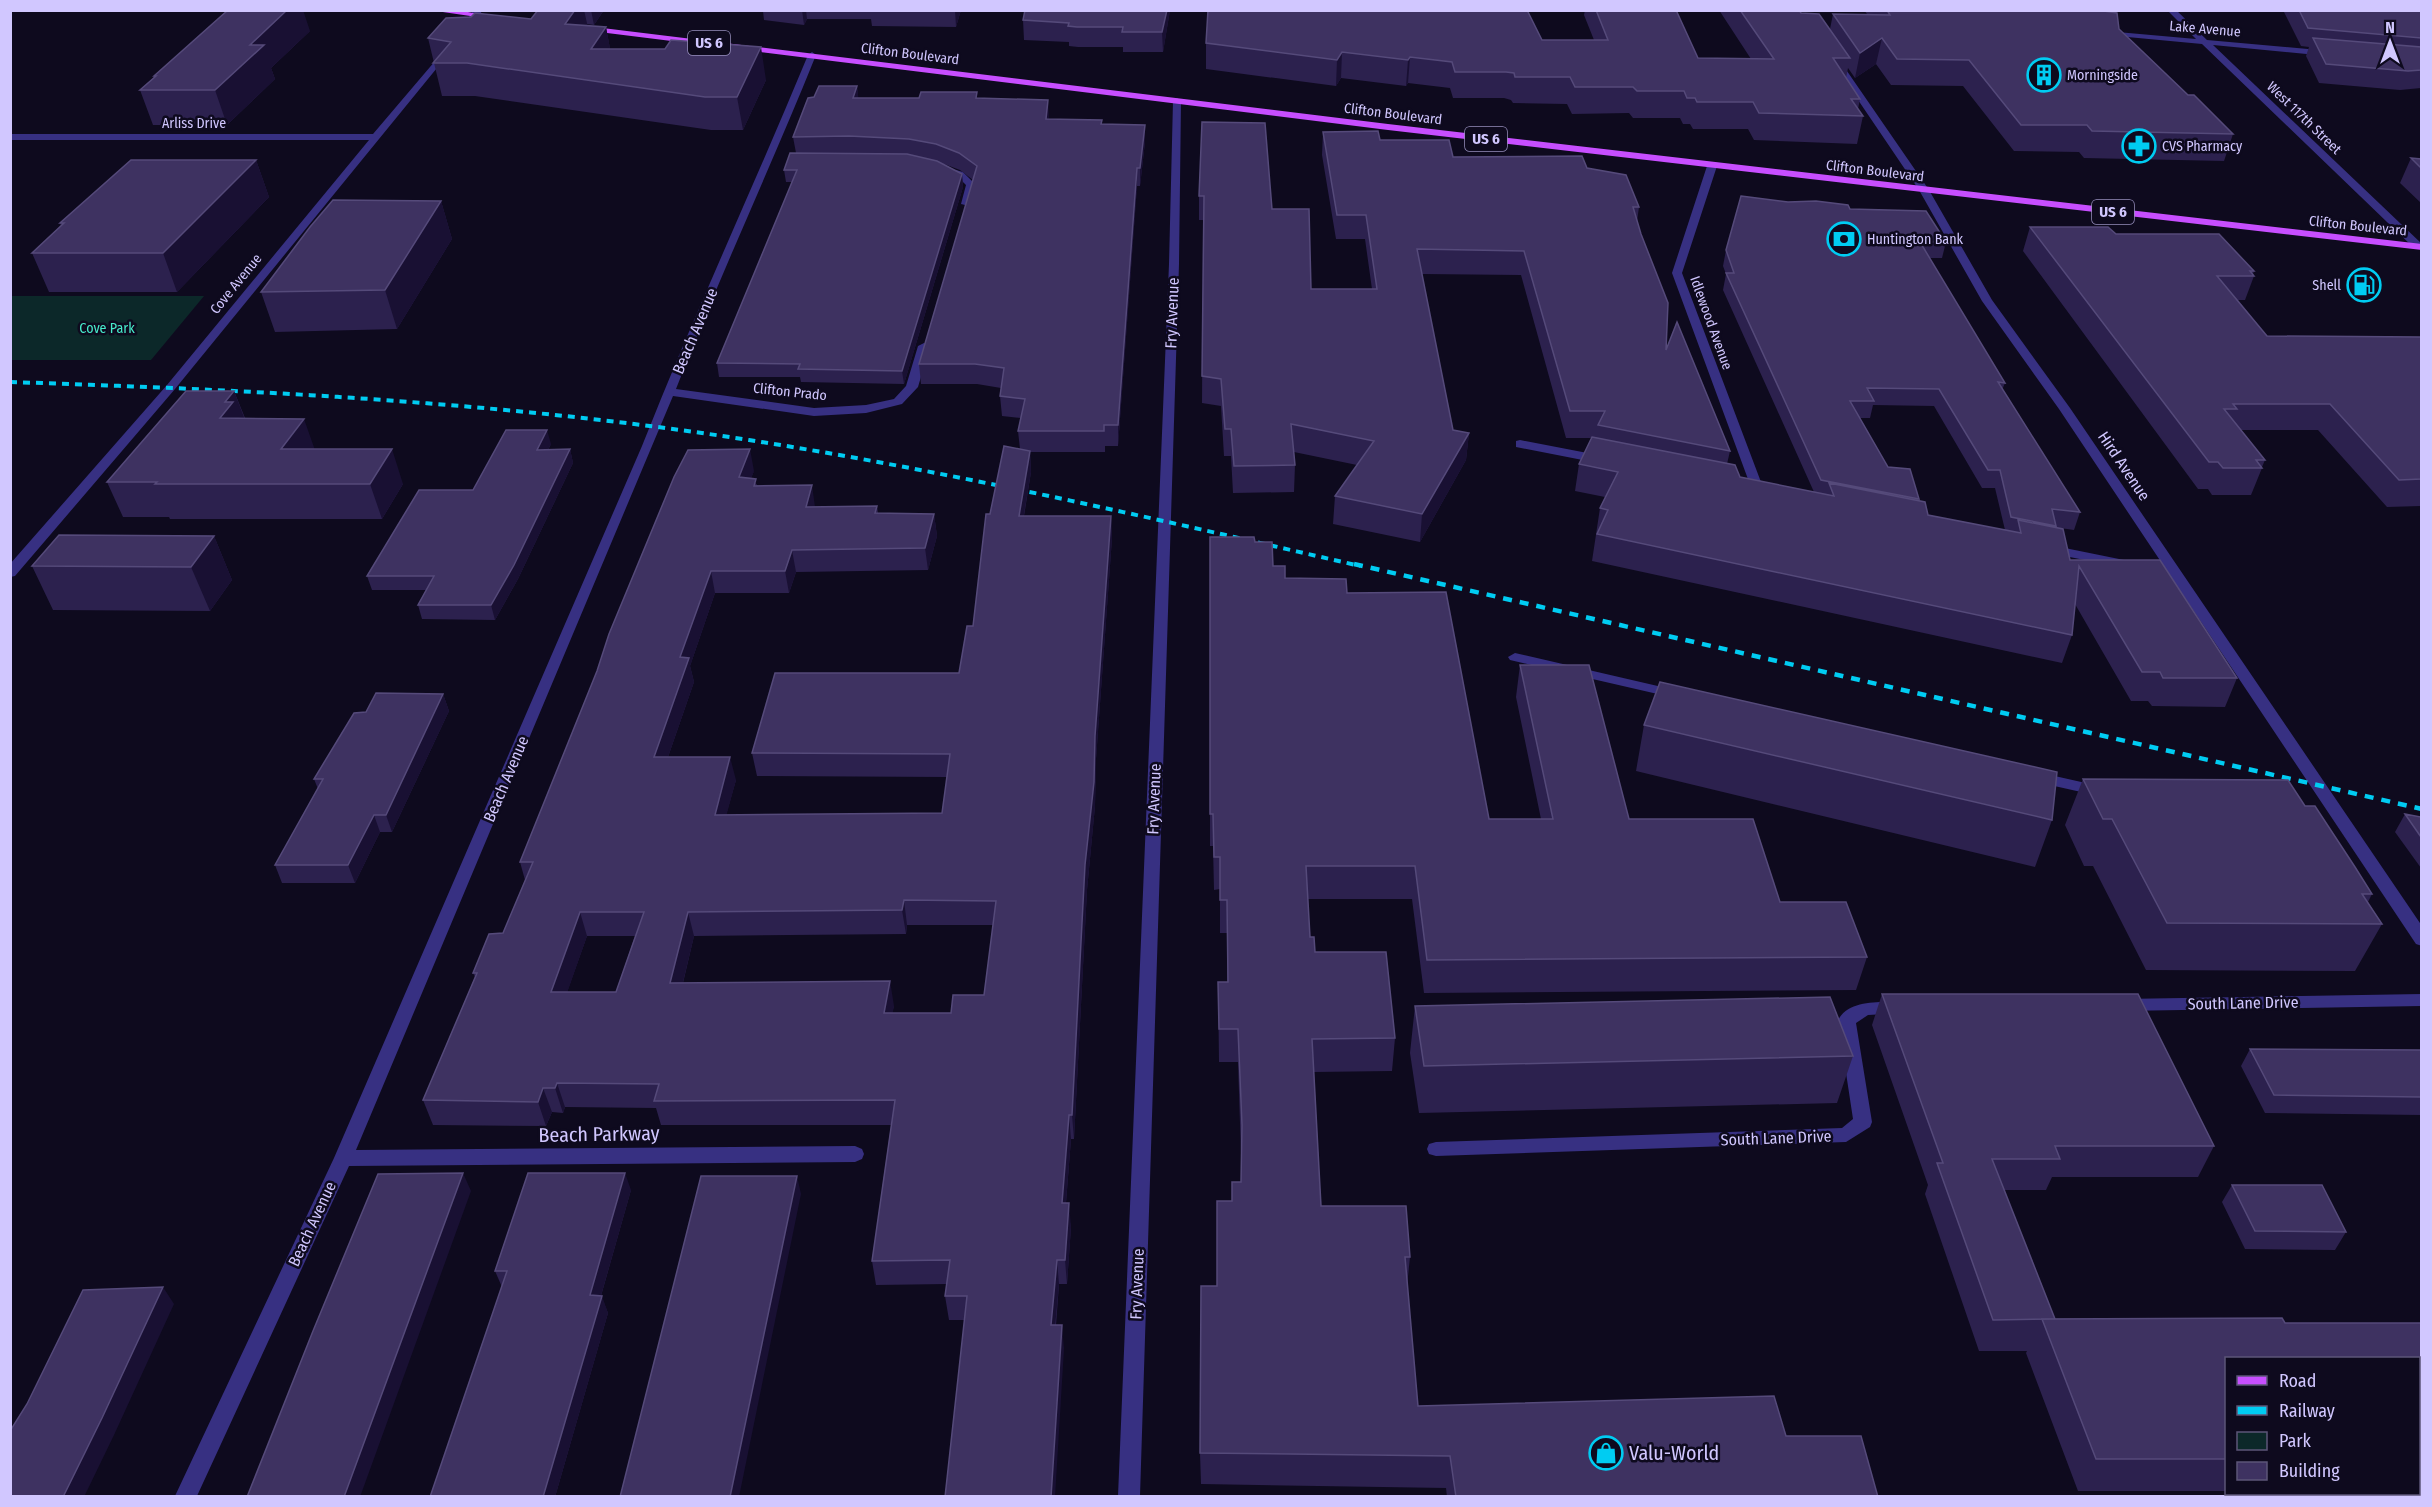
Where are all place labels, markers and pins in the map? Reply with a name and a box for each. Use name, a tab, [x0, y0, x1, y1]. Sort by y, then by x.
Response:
building icon: Morningside	[2026, 57, 2062, 93]
place label: Morningside	[2067, 67, 2138, 84]
pharmacy icon: CVS Pharmacy	[2121, 128, 2157, 164]
place label: CVS Pharmacy	[2162, 138, 2243, 155]
bank icon: Huntington Bank	[1826, 221, 1862, 257]
place label: Huntington Bank	[1867, 231, 1964, 248]
fuel station icon: Shell	[2346, 267, 2382, 303]
place label: Shell	[2312, 277, 2341, 294]
shop icon: Valu-World	[1588, 1435, 1624, 1471]
place label: Valu-World	[1629, 1441, 1719, 1465]

